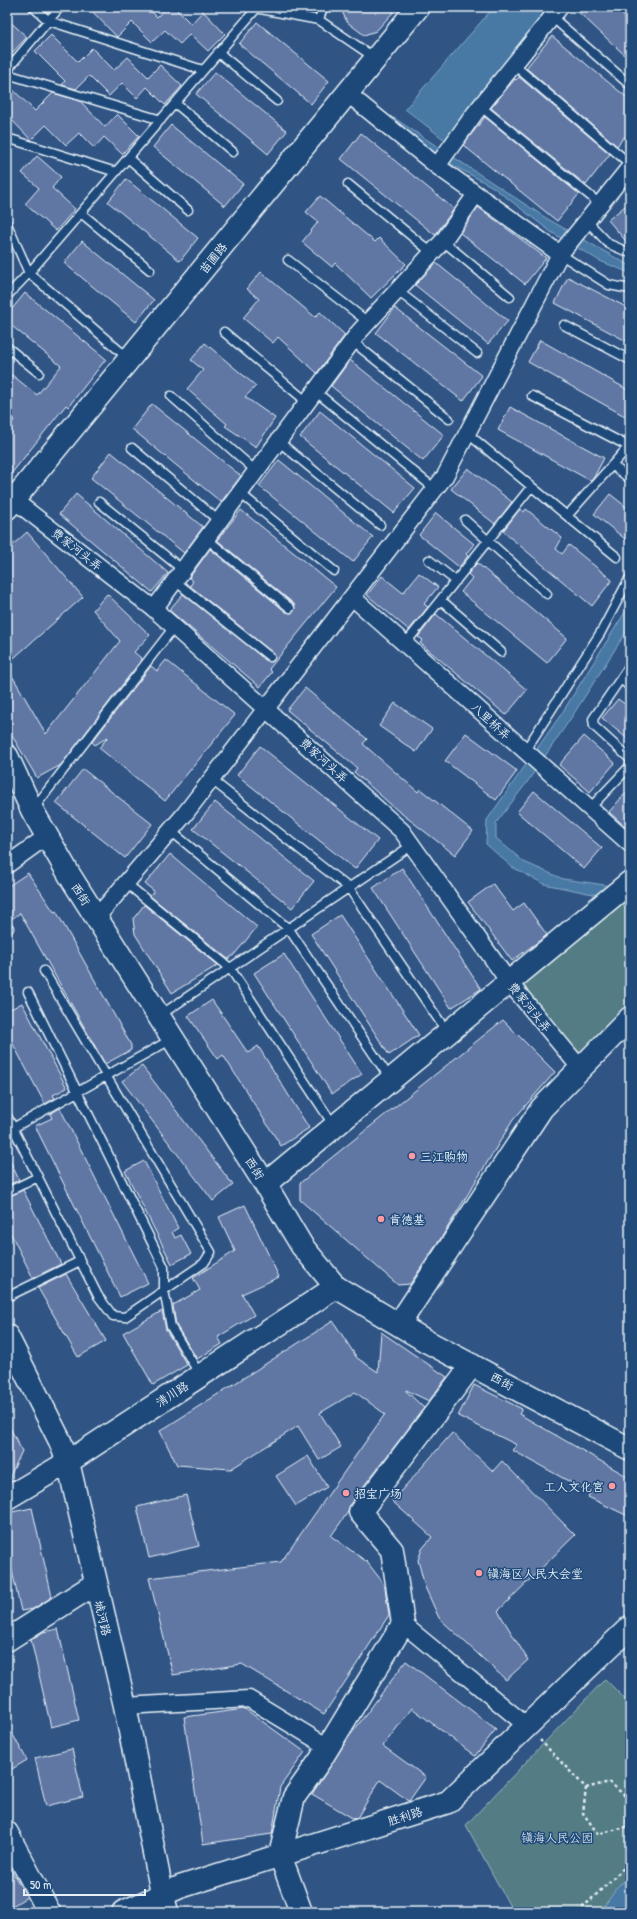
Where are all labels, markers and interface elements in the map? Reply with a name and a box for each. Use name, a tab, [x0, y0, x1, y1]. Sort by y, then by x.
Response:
street label: 苗圃路	[195, 239, 231, 277]
street label: 费家河头弄	[48, 524, 106, 574]
street label: 八里桥弄	[467, 699, 515, 743]
street label: 费家河头弄	[296, 734, 352, 786]
street label: 西街	[67, 879, 95, 909]
street label: 费家河头弄	[505, 978, 555, 1036]
place label: 三江购物	[420, 1148, 468, 1165]
marker: 三江购物	[407, 1151, 417, 1161]
street label: 西街	[241, 1153, 269, 1183]
place label: 肯德基	[389, 1211, 425, 1228]
marker: 肯德基	[376, 1214, 386, 1224]
street label: 西街	[487, 1368, 517, 1394]
street label: 清川路	[152, 1377, 192, 1411]
place label: 工人文化宫	[544, 1478, 604, 1495]
marker: 工人文化宫	[607, 1481, 617, 1491]
place label: 招宝广场	[354, 1485, 402, 1502]
marker: 招宝广场	[341, 1488, 351, 1498]
place label: 镇海区人民大会堂	[487, 1565, 583, 1582]
marker: 镇海区人民大会堂	[474, 1568, 484, 1578]
street label: 城河路	[90, 1598, 116, 1638]
street label: 胜利路	[384, 1802, 425, 1830]
park label: 镇海人民公园	[521, 1829, 593, 1846]
scale bar	[24, 1871, 145, 1897]
text: 50 m	[30, 1876, 51, 1893]

